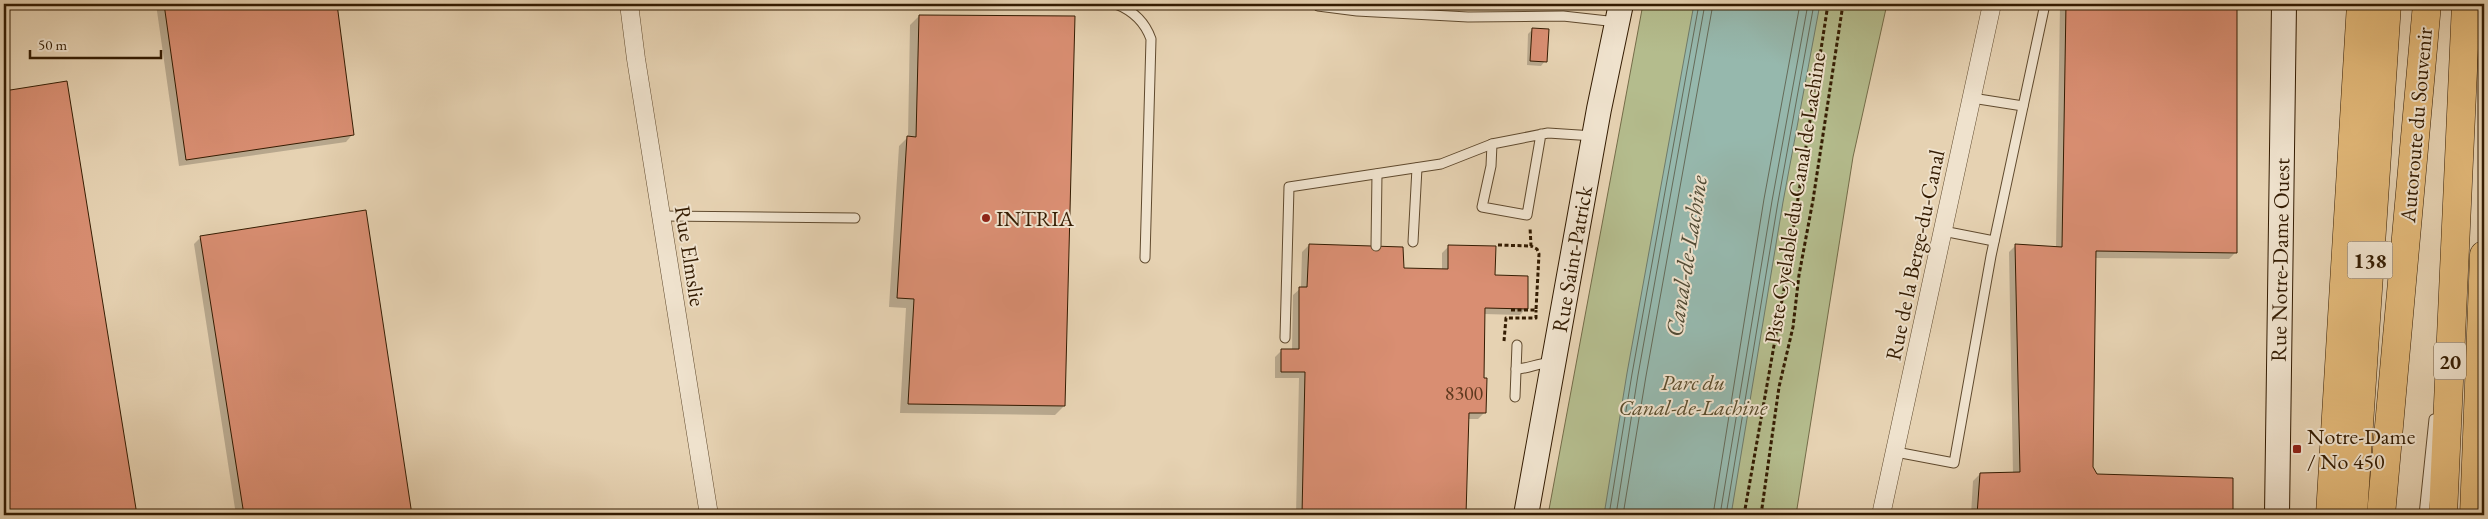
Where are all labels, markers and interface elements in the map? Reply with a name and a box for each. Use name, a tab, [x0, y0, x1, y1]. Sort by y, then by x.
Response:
street label: Autoroute du Souvenir	[2393, 25, 2439, 225]
scale bar	[30, 28, 161, 60]
text: 50 m	[38, 35, 67, 54]
street label: Piste Cyclable du Canal de Lachine	[1758, 50, 1832, 346]
street label: Rue de la Berge-du-Canal	[1878, 147, 1952, 363]
street label: Rue Notre-Dame Ouest	[2264, 158, 2296, 362]
water label: Canal-de-Lachine	[1658, 172, 1714, 339]
street label: Rue Saint-Patrick	[1545, 183, 1599, 334]
street label: Rue Elmslie	[668, 204, 712, 309]
place label: INTRIA	[996, 204, 1075, 233]
marker: INTRIA	[980, 212, 992, 224]
road number: 138	[2348, 242, 2392, 278]
road number: 20	[2434, 342, 2466, 380]
park label: Parc du Canal-de-Lachine	[1618, 368, 1768, 422]
house number: 8300	[1445, 380, 1484, 406]
place label: Notre-Dame / No 450	[2307, 422, 2416, 476]
marker: Notre-Dame / No 450	[2291, 443, 2303, 455]

